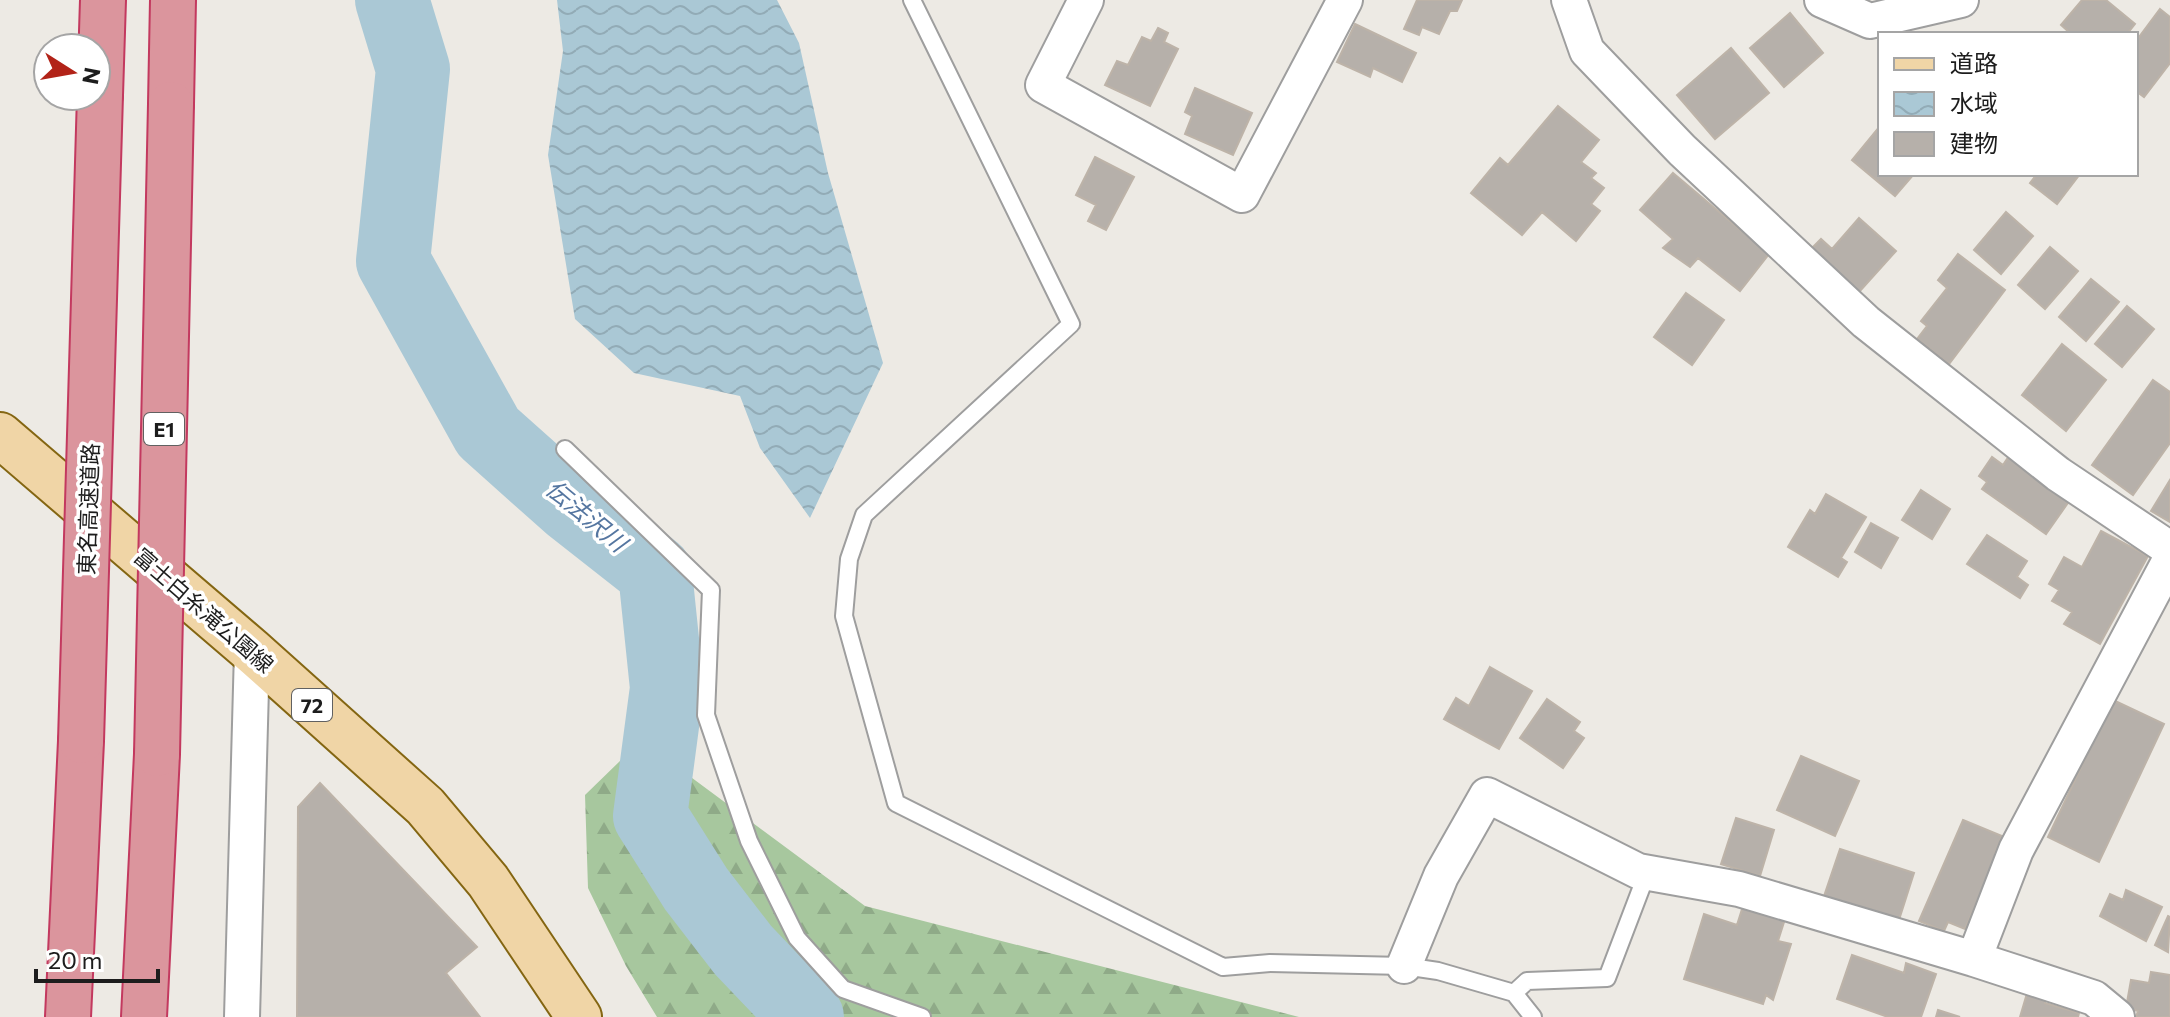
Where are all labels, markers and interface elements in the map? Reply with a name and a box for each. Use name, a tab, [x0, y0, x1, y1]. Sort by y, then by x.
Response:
north arrow	[32, 32, 112, 112]
legend	[1878, 32, 2138, 176]
text: 道路	[1950, 48, 1998, 77]
text: N	[77, 65, 107, 87]
text: 水域	[1950, 88, 1998, 117]
text: 建物	[1950, 128, 1998, 157]
road number: E1	[144, 413, 184, 445]
street label: 東名高速道路	[72, 443, 104, 575]
water label: 伝法沢川	[541, 473, 635, 559]
street label: 富士白糸滝公園線	[129, 542, 279, 678]
road number: 72	[292, 689, 332, 721]
scale bar	[36, 933, 158, 983]
text: 20 m	[48, 945, 102, 974]

